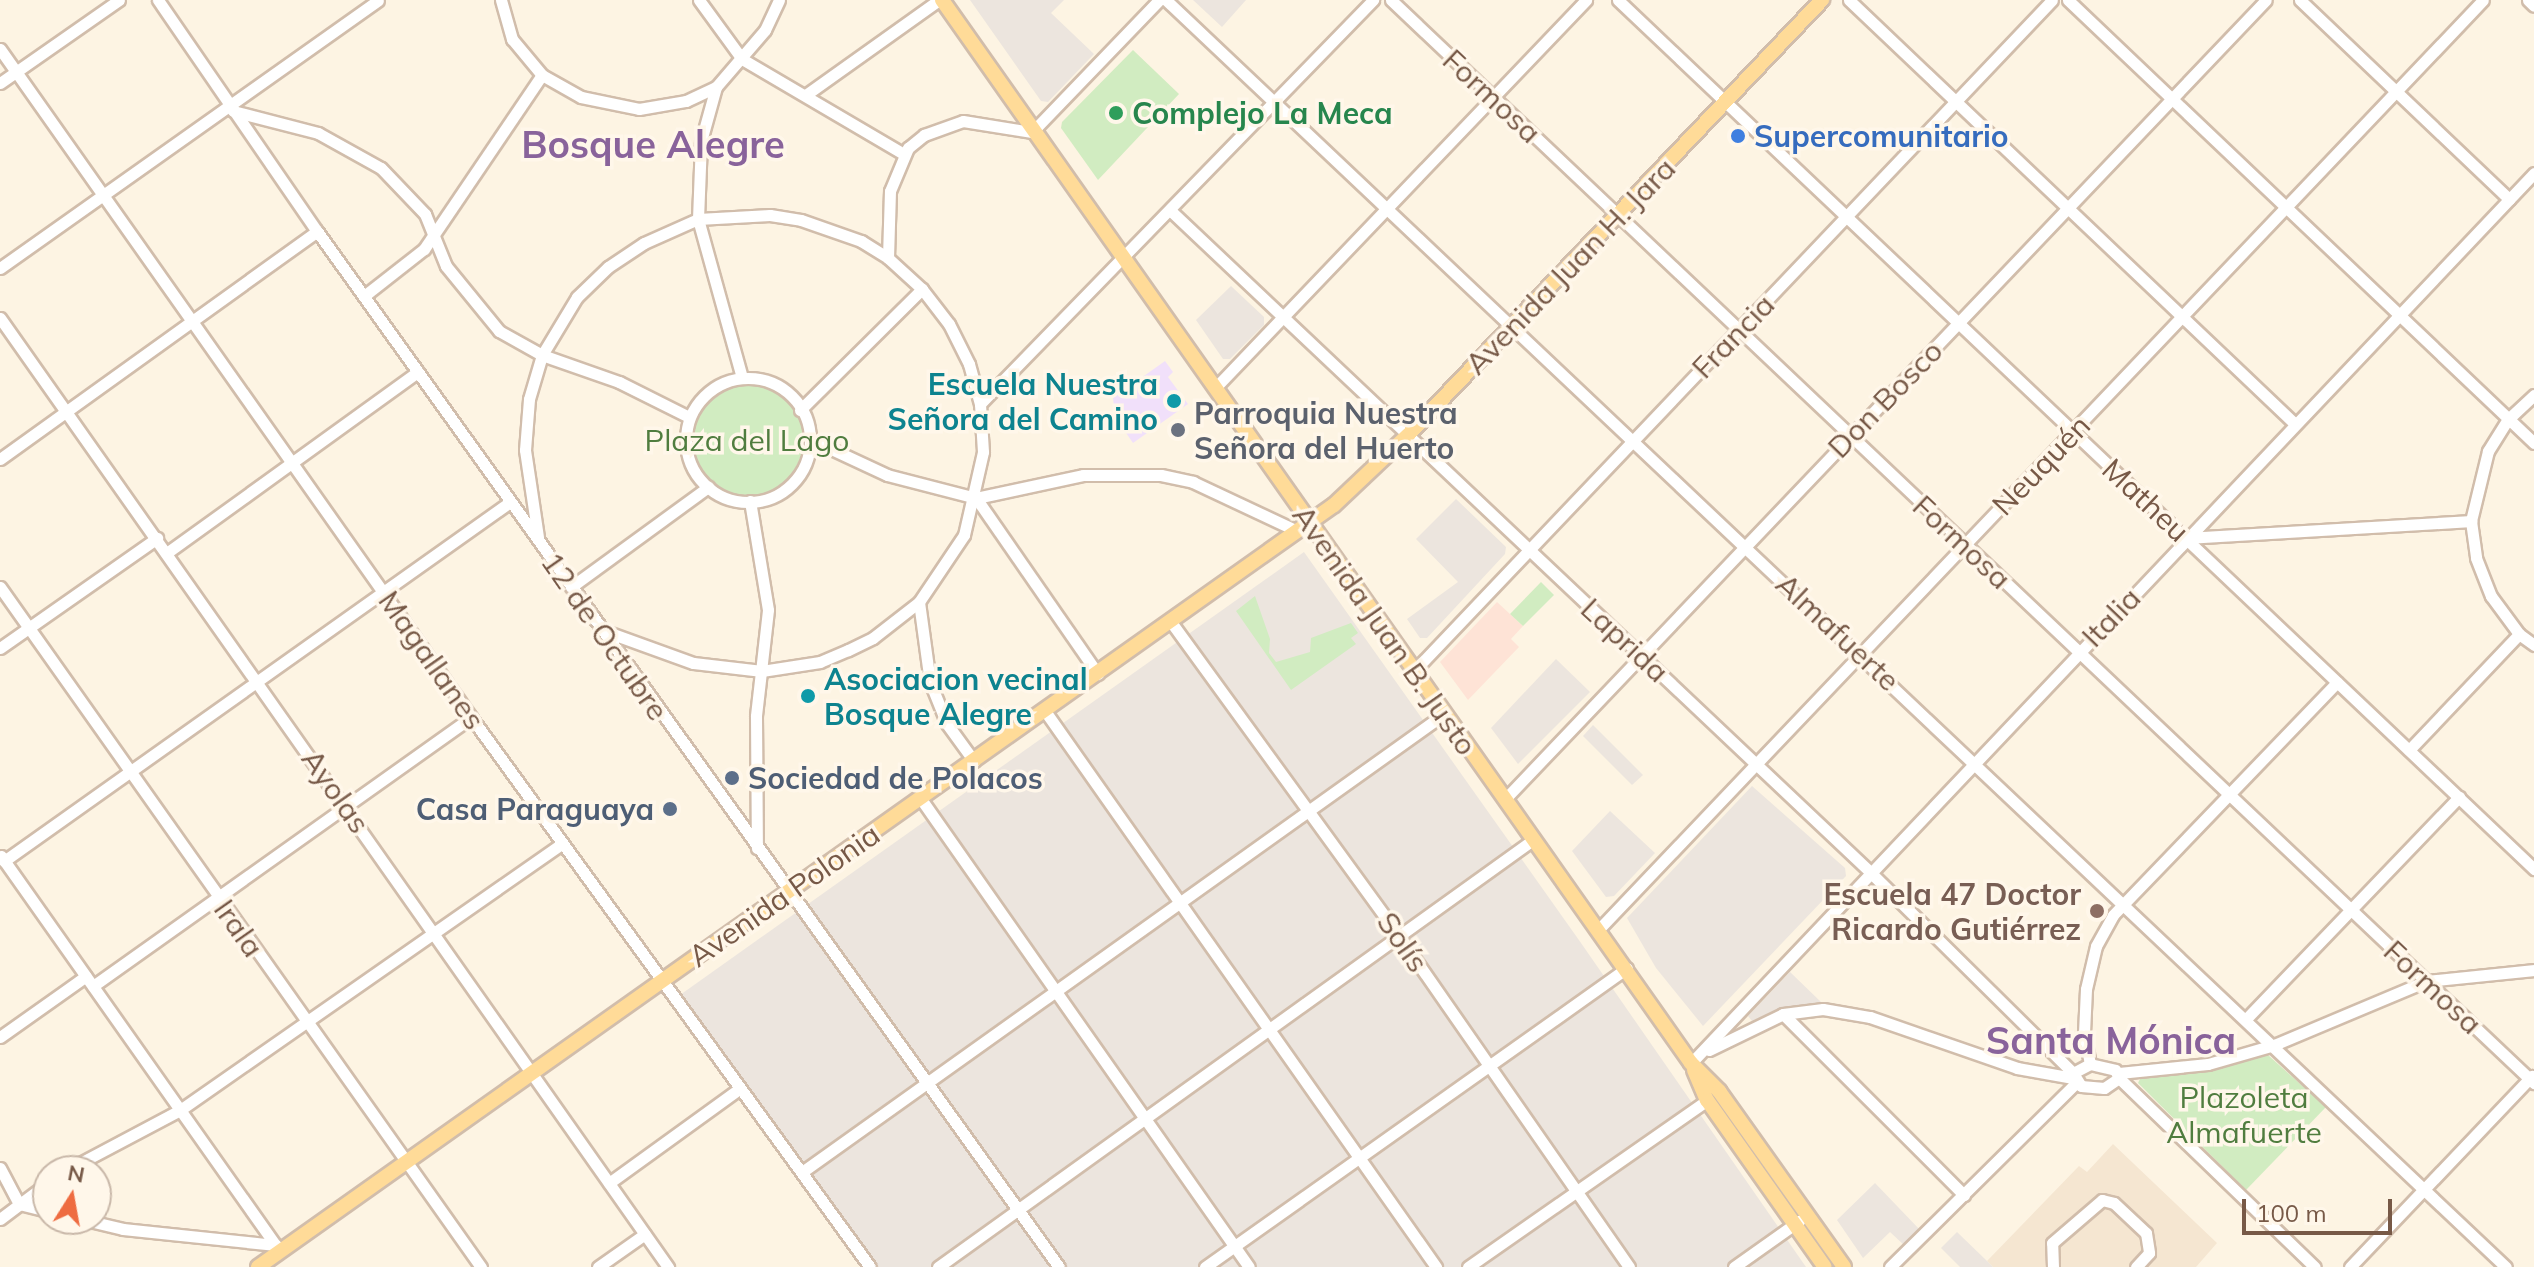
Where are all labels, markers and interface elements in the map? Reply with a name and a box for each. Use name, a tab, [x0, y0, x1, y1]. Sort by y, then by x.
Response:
street label: Formosa	[1436, 42, 1548, 150]
place label: Complejo La Meca	[1132, 95, 1393, 131]
marker: Complejo La Meca	[1107, 104, 1125, 122]
place label: Supercomunitario	[1754, 118, 2009, 154]
district label: Bosque Alegre	[521, 122, 785, 168]
marker: Supercomunitario	[1729, 127, 1747, 145]
street label: Avenida Juan H. Jara	[1457, 150, 1683, 382]
street label: Francia	[1684, 286, 1782, 386]
street label: Don Bosco	[1820, 333, 1950, 465]
place label: Escuela Nuestra Señora del Camino	[888, 366, 1158, 436]
marker: Escuela Nuestra Señora del Camino	[1165, 392, 1183, 410]
place label: Parroquia Nuestra Señora del Huerto	[1194, 395, 1458, 466]
street label: Neuquén	[1985, 407, 2097, 523]
marker: Parroquia Nuestra Señora del Huerto	[1169, 421, 1187, 439]
park label: Plaza del Lago	[645, 422, 849, 458]
street label: Matheu	[2095, 451, 2197, 549]
street label: Formosa	[1906, 488, 2018, 596]
street label: Avenida Juan B. Justo	[1285, 498, 1485, 762]
street label: 12 de Octubre	[534, 545, 676, 727]
street label: Almafuerte	[1769, 566, 1907, 698]
street label: Italia	[2074, 580, 2148, 654]
street label: Magallanes	[371, 584, 493, 736]
street label: Laprida	[1574, 591, 1676, 689]
place label: Asociacion vecinal Bosque Alegre	[824, 661, 1088, 732]
marker: Asociacion vecinal Bosque Alegre	[799, 687, 817, 705]
street label: Ayolas	[294, 742, 378, 840]
place label: Sociedad de Polacos	[748, 760, 1043, 796]
marker: Sociedad de Polacos	[723, 769, 741, 787]
place label: Casa Paraguaya	[416, 791, 654, 827]
marker: Casa Paraguaya	[661, 800, 679, 818]
street label: Avenida Polonia	[682, 816, 886, 974]
place label: Escuela 47 Doctor Ricardo Gutiérrez	[1823, 876, 2081, 946]
street label: Irala	[207, 892, 271, 964]
marker: Escuela 47 Doctor Ricardo Gutiérrez	[2088, 902, 2106, 920]
street label: Solís	[1370, 905, 1436, 979]
street label: Formosa	[2377, 933, 2489, 1041]
district label: Santa Mónica	[1986, 1018, 2236, 1064]
park label: Plazoleta Almafuerte	[2166, 1079, 2322, 1150]
north arrow	[32, 1155, 112, 1235]
text: N	[65, 1158, 87, 1189]
scale bar	[2246, 1183, 2396, 1233]
text: 100 m	[2256, 1198, 2327, 1228]

